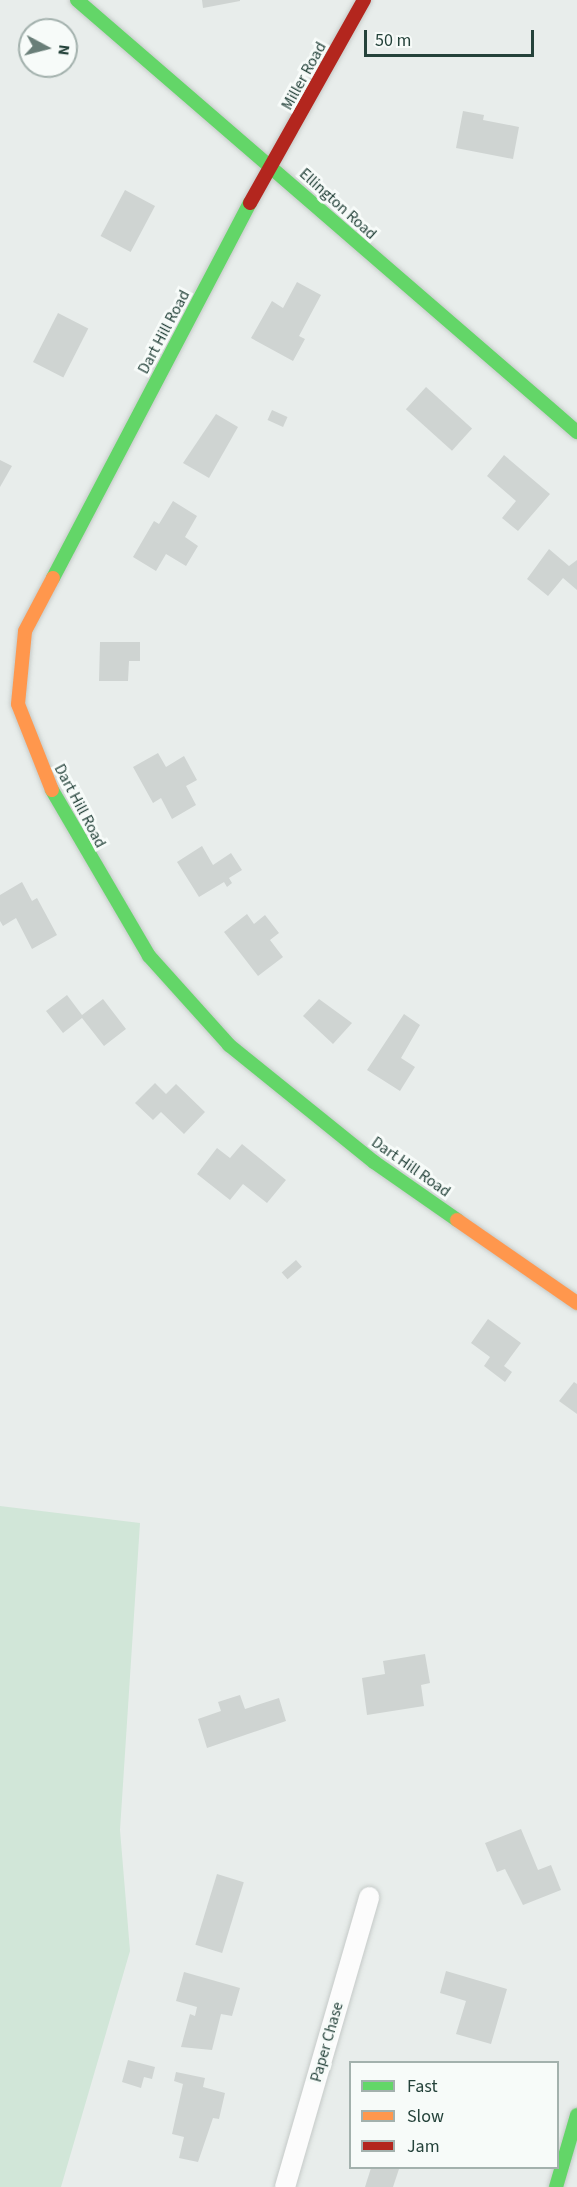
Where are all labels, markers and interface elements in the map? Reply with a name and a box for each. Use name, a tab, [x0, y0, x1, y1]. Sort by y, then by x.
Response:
north arrow	[18, 18, 78, 78]
scale bar	[367, 18, 536, 56]
text: 50 m	[375, 28, 411, 53]
street label: Miller Road	[277, 39, 331, 113]
text: N	[52, 43, 75, 57]
street label: Ellington Road	[295, 164, 381, 244]
street label: Dart Hill Road	[134, 287, 194, 377]
street label: Dart Hill Road	[50, 761, 110, 851]
street label: Dart Hill Road	[368, 1133, 454, 1201]
street label: Paper Chase	[306, 2000, 348, 2084]
legend	[349, 2061, 559, 2169]
text: Fast	[407, 2074, 438, 2099]
text: Slow	[407, 2104, 444, 2129]
text: Jam	[407, 2134, 440, 2159]

